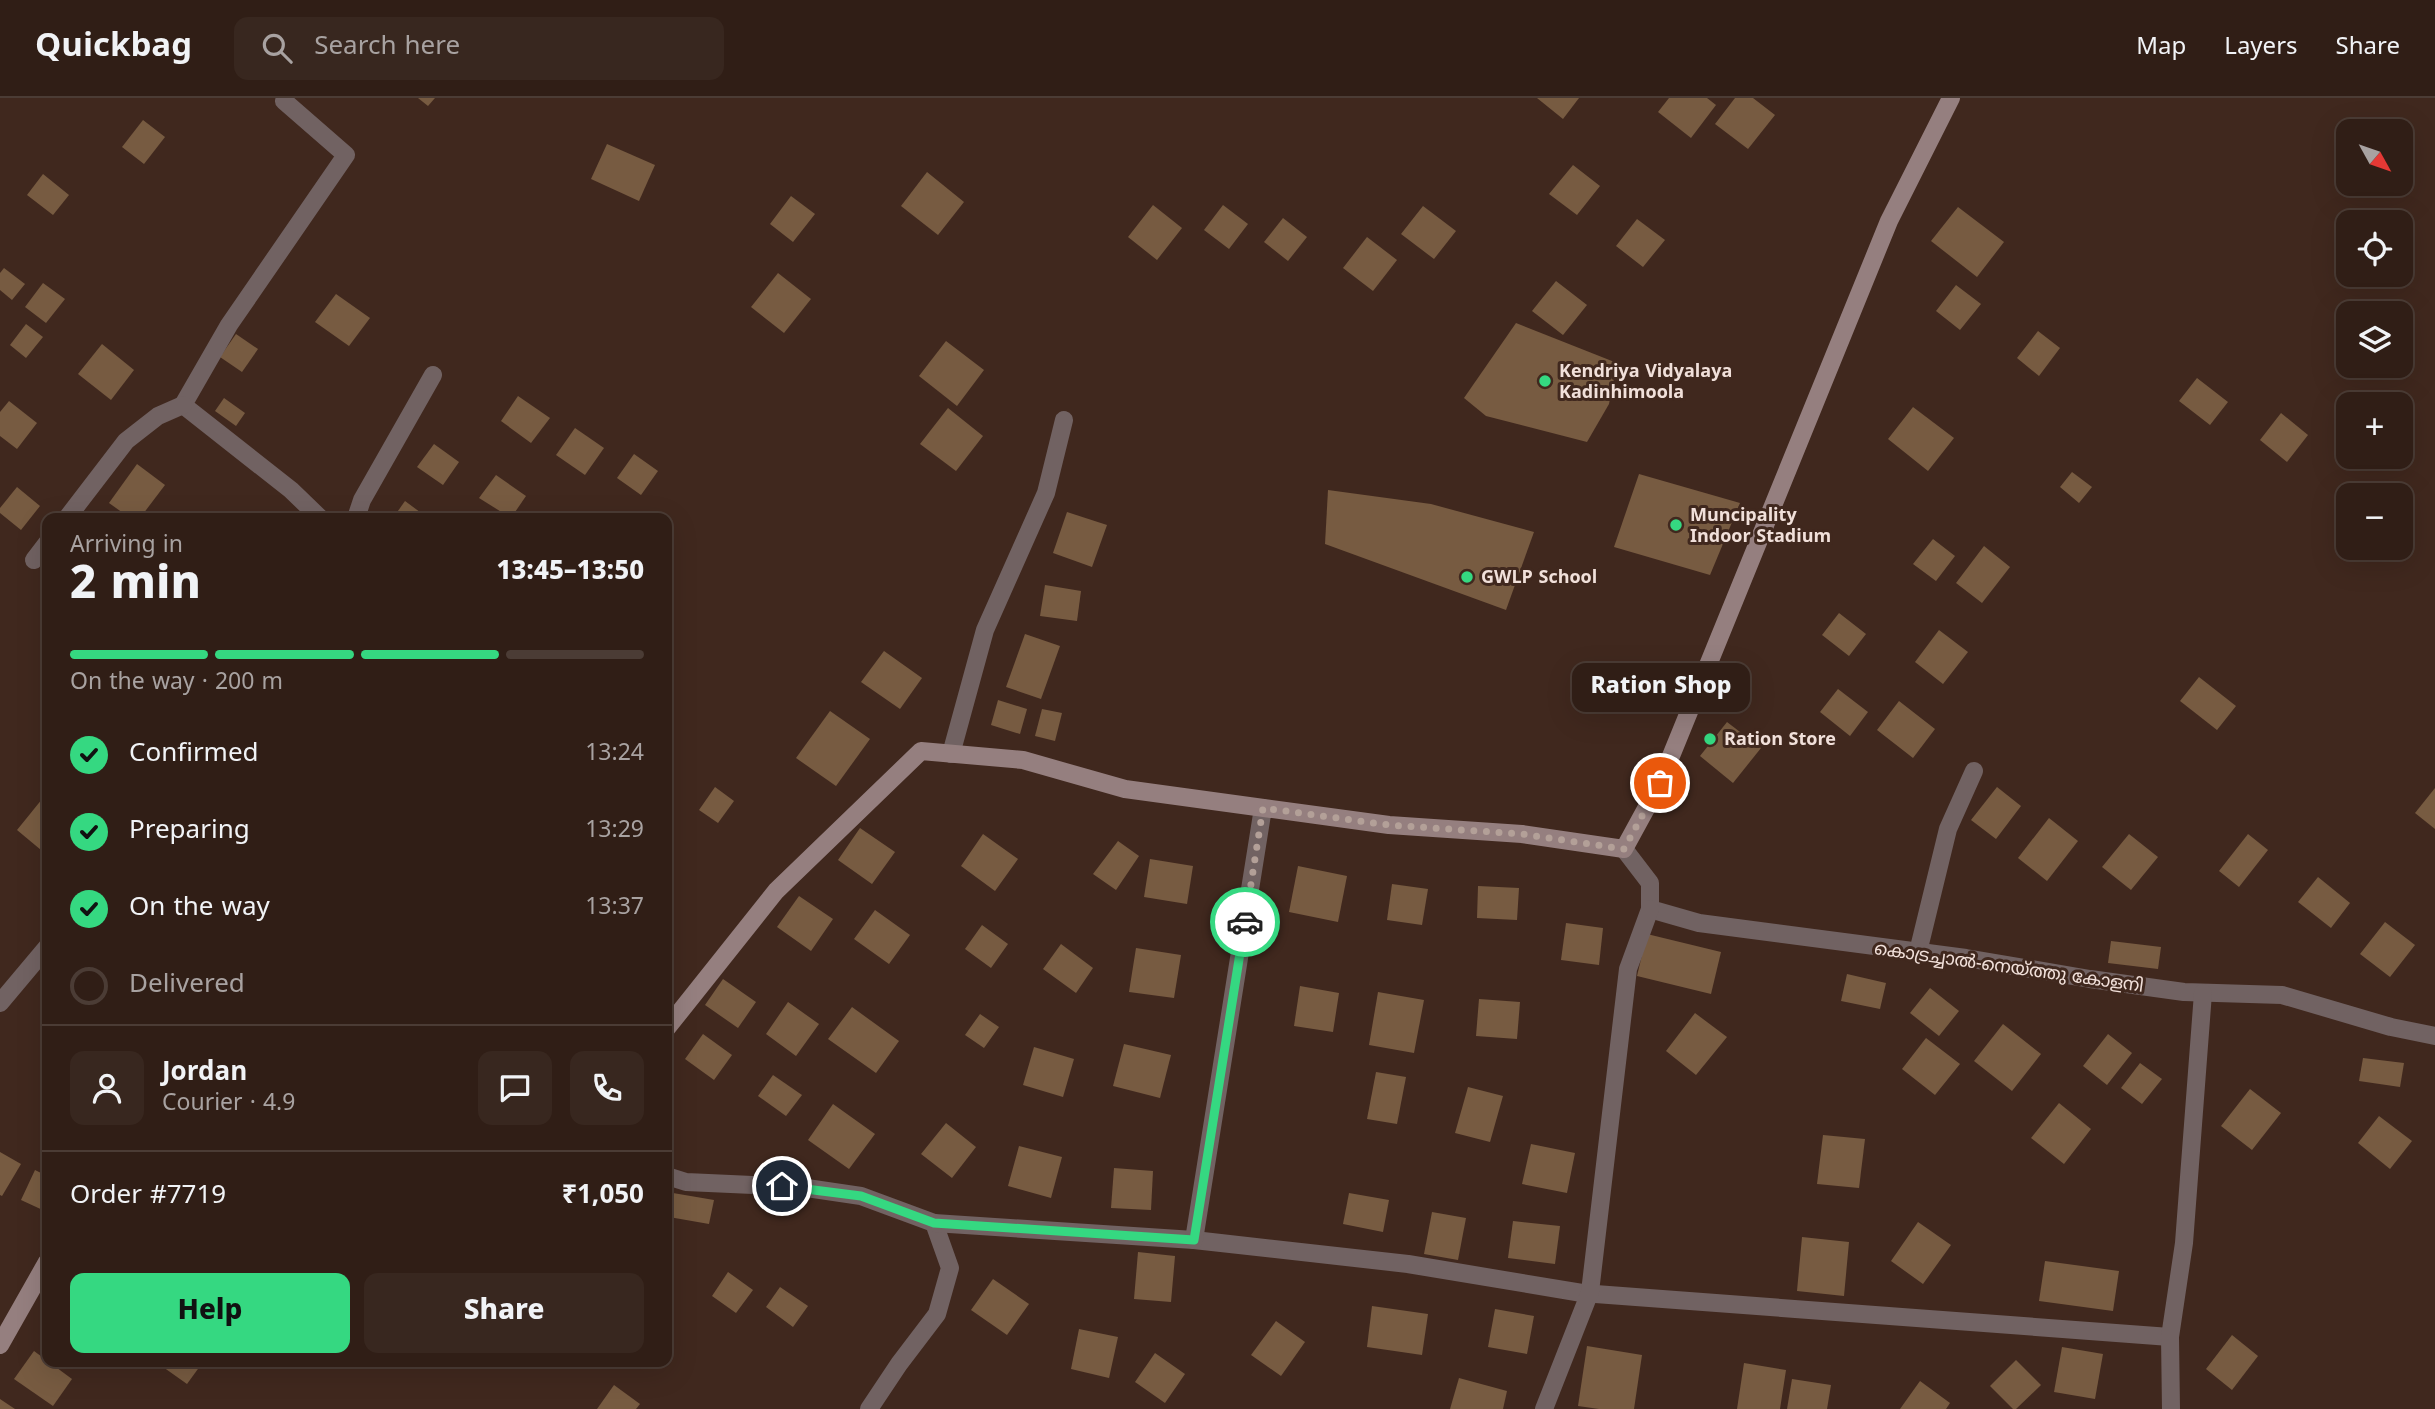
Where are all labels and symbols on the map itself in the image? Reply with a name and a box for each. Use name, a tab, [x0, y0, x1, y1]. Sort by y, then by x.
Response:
north arrow	[2336, 119, 2413, 196]
place label: Kendriya Vidyalaya Kadinhimoola	[1559, 361, 1732, 405]
marker: Kendriya Vidyalaya Kadinhimoola	[1537, 373, 1553, 389]
place label: Muncipality Indoor Stadium	[1690, 505, 1831, 549]
marker: Muncipality Indoor Stadium	[1668, 517, 1684, 533]
place label: GWLP School	[1481, 567, 1597, 590]
marker: GWLP School	[1459, 569, 1475, 585]
callout: Ration Shop	[1571, 664, 1749, 713]
place label: Ration Store	[1724, 729, 1836, 752]
marker: Ration Store	[1702, 731, 1718, 747]
pin	[1630, 753, 1690, 813]
courier	[1210, 887, 1280, 957]
street label: കൊട്രച്ചാൽ-നെയ്ത്തു കോളനി	[1873, 938, 2145, 999]
pin	[752, 1156, 812, 1216]

